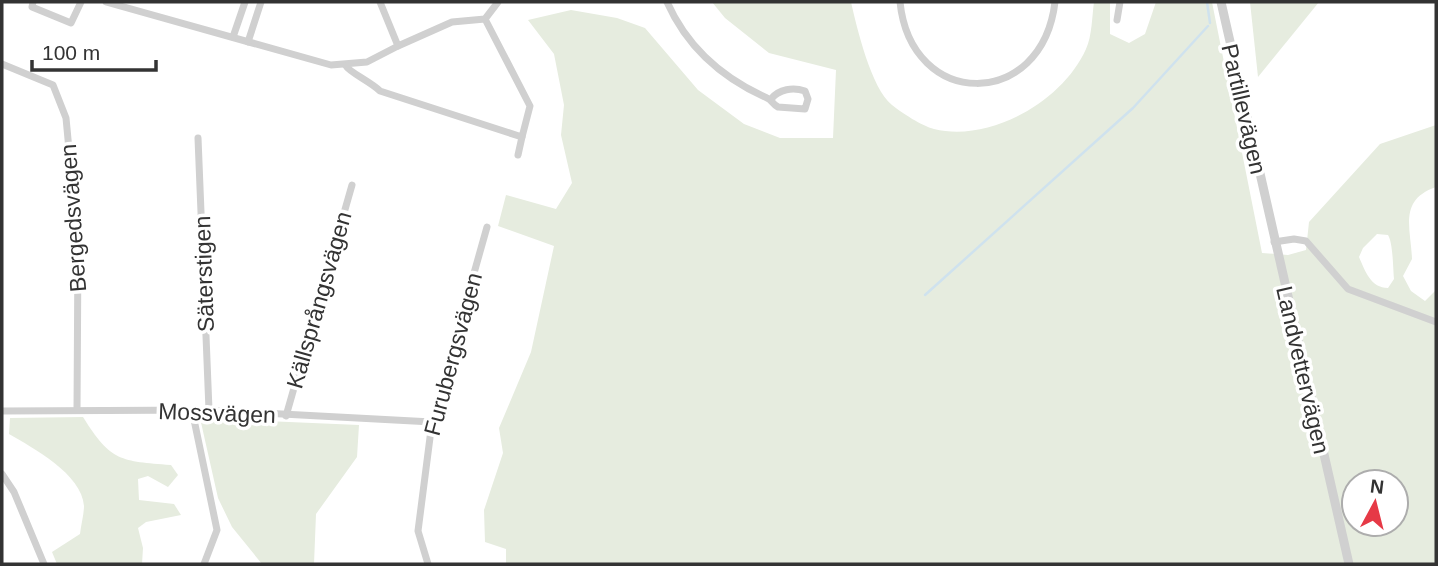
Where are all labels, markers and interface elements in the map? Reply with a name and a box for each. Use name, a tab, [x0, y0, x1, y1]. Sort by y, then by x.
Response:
scale bar	[32, 28, 156, 72]
text: 100 m	[42, 41, 100, 64]
street label: Partillevägen	[1216, 41, 1272, 177]
street label: Bergedsvägen	[55, 143, 91, 293]
street label: Källsprångsvägen	[281, 209, 357, 391]
street label: Säterstigen	[189, 215, 219, 333]
street label: Furubergsvägen	[419, 270, 487, 438]
street label: Landvettervägen	[1271, 284, 1335, 456]
street label: Mossvägen	[158, 398, 276, 428]
north arrow	[1340, 468, 1410, 538]
text: N	[1369, 475, 1385, 498]

